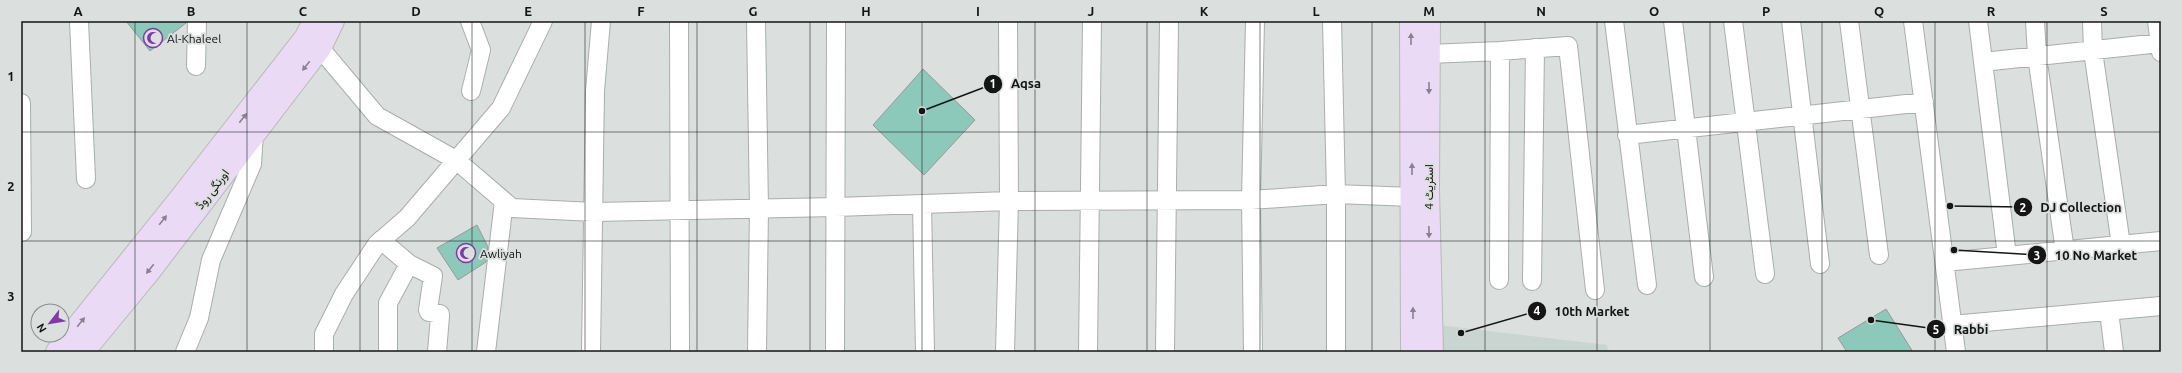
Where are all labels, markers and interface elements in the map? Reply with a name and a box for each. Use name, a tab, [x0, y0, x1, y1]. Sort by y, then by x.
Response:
text: A	[73, 4, 83, 18]
text: B	[187, 4, 196, 18]
text: C	[299, 4, 308, 18]
text: D	[411, 4, 421, 18]
text: E	[524, 4, 532, 18]
text: F	[637, 4, 645, 18]
text: G	[749, 4, 758, 18]
text: H	[861, 4, 871, 18]
text: I	[976, 4, 980, 18]
text: J	[1088, 4, 1094, 18]
text: K	[1200, 4, 1209, 18]
text: L	[1312, 4, 1320, 18]
text: M	[1423, 4, 1435, 18]
text: N	[1536, 4, 1546, 18]
text: O	[1649, 4, 1659, 18]
text: P	[1762, 4, 1770, 18]
text: Q	[1874, 4, 1884, 18]
text: R	[1987, 4, 1996, 18]
text: S	[2100, 4, 2108, 18]
mosque icon: Al-Khaleel	[142, 27, 164, 49]
place label: Al-Khaleel	[167, 32, 221, 45]
one-way arrow	[1408, 32, 1414, 45]
one-way arrow	[302, 61, 310, 72]
text: 1	[7, 69, 15, 83]
callout: Aqsa	[983, 71, 1049, 96]
text: Aqsa	[1011, 76, 1041, 90]
text: 1	[990, 77, 996, 90]
one-way arrow	[1426, 82, 1432, 95]
one-way arrow	[239, 113, 247, 124]
one-way arrow	[1409, 162, 1415, 175]
street label: اسٹریٹ 4	[1422, 164, 1437, 210]
street label: اورنگی روڈ	[193, 167, 233, 213]
text: 2	[7, 179, 15, 193]
callout: DJ Collection	[2013, 195, 2130, 220]
text: DJ Collection	[2040, 200, 2122, 214]
text: 2	[2020, 201, 2027, 214]
one-way arrow	[158, 215, 167, 226]
one-way arrow	[1426, 226, 1432, 239]
mosque icon: Awliyah	[455, 242, 477, 264]
callout: 10 No Market	[2027, 243, 2145, 268]
place label: Awliyah	[480, 247, 522, 260]
text: 10 No Market	[2055, 248, 2138, 262]
text: 3	[2034, 249, 2040, 262]
one-way arrow	[146, 264, 155, 275]
text: 3	[7, 289, 15, 303]
callout: 10th Market	[1527, 299, 1638, 324]
north arrow	[30, 303, 70, 343]
text: 4	[1534, 304, 1541, 317]
text: 10th Market	[1555, 304, 1630, 318]
one-way arrow	[1410, 306, 1416, 319]
one-way arrow	[77, 316, 86, 327]
callout: Rabbi	[1926, 317, 1997, 342]
text: N	[34, 322, 49, 335]
text: Rabbi	[1954, 322, 1988, 336]
text: 5	[1933, 323, 1940, 336]

